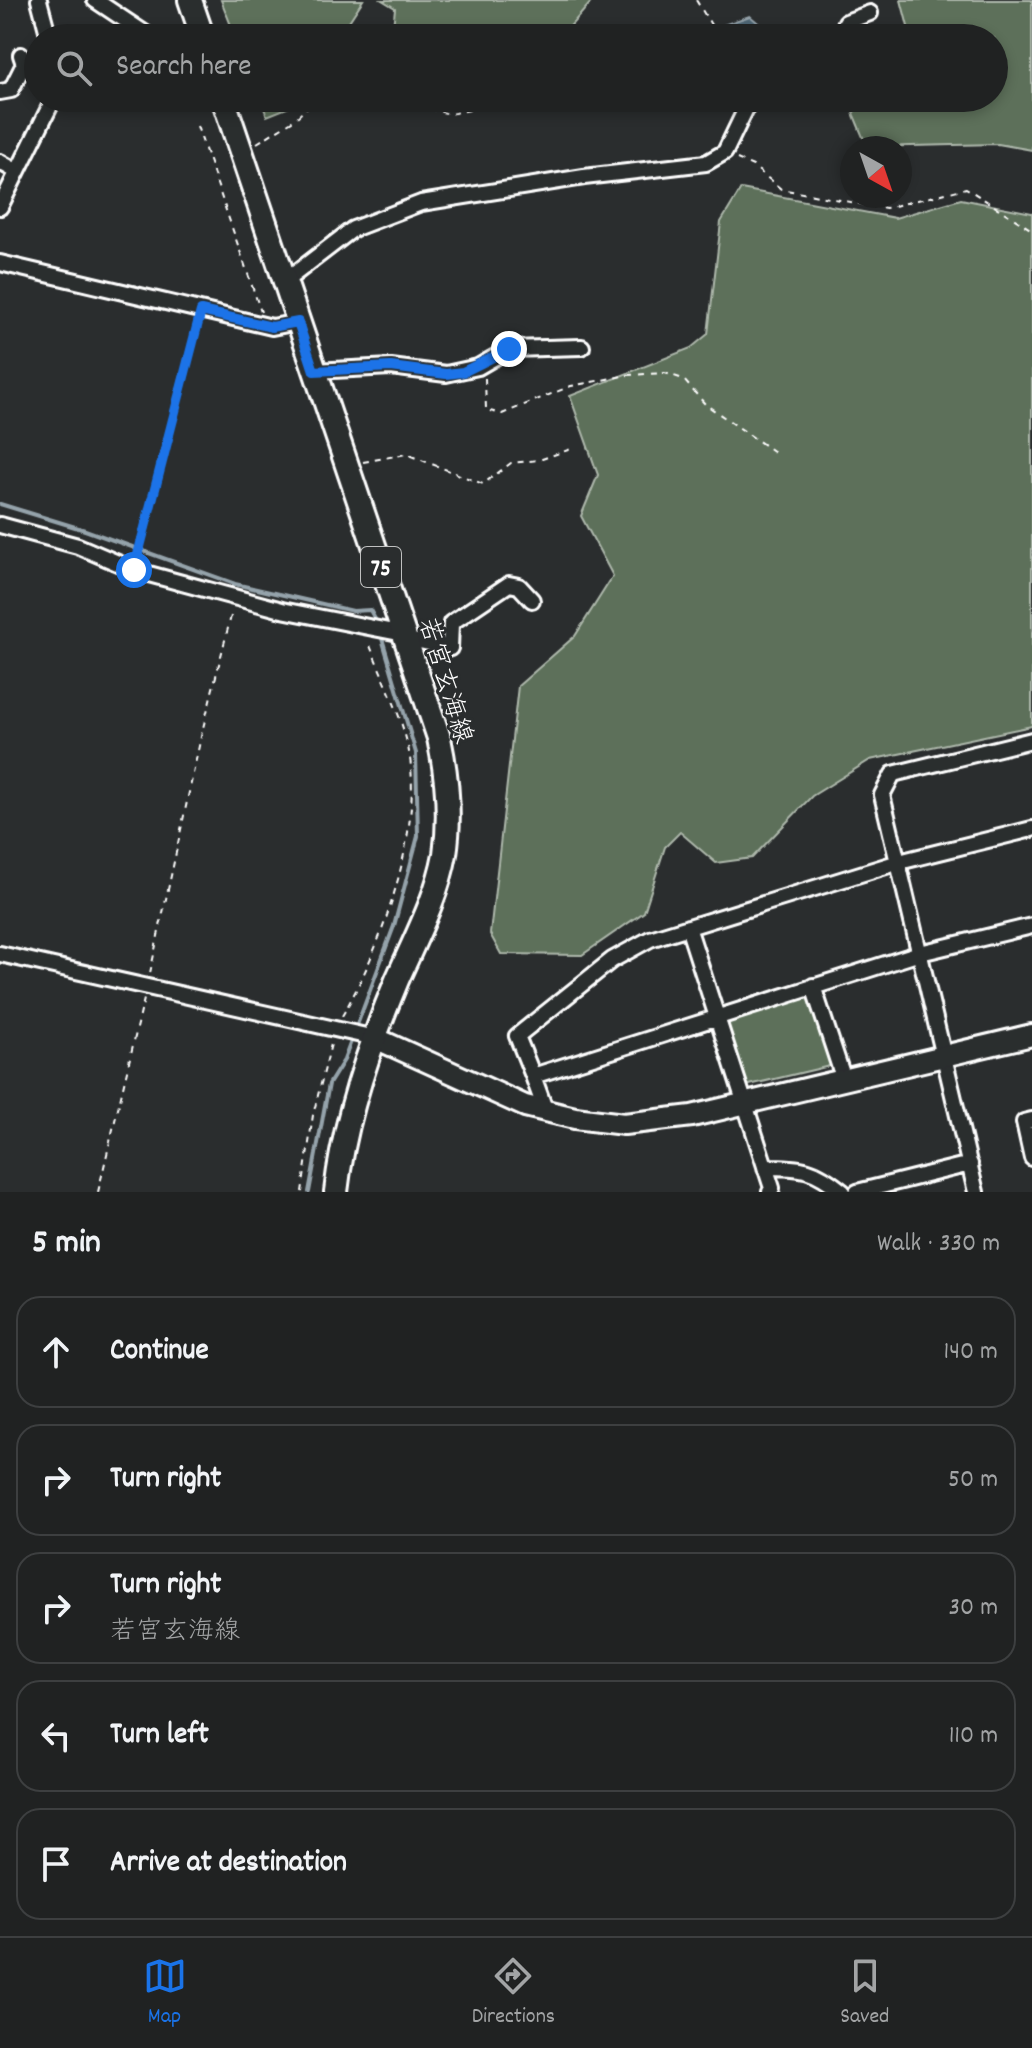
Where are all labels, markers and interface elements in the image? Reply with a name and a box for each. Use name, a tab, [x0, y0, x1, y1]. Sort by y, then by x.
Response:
search box	[24, 24, 1008, 112]
icon: search	[52, 46, 96, 90]
text: Search here	[116, 47, 252, 90]
north arrow	[840, 136, 912, 208]
route end	[491, 331, 527, 367]
road number: 75	[361, 547, 401, 587]
route start	[116, 552, 152, 588]
street label: 若宮玄海線	[407, 613, 480, 749]
text: 5 min	[32, 1220, 101, 1269]
text: Walk · 330 m	[877, 1226, 1000, 1263]
icon: ahead	[34, 1330, 78, 1374]
text: Continue	[110, 1331, 209, 1374]
text: 140 m	[944, 1334, 998, 1371]
icon: right	[34, 1458, 78, 1502]
text: Turn right	[110, 1459, 221, 1502]
text: 50 m	[948, 1462, 998, 1499]
text: Turn right	[110, 1565, 221, 1608]
icon: right	[34, 1586, 78, 1630]
text: 30 m	[948, 1590, 998, 1627]
text: 若宮玄海線	[110, 1614, 240, 1651]
icon: left	[34, 1714, 78, 1758]
text: Turn left	[110, 1715, 209, 1758]
text: 110 m	[949, 1718, 998, 1755]
icon: arrive	[34, 1842, 78, 1886]
text: Arrive at destination	[110, 1843, 347, 1886]
tab: Map	[143, 1954, 187, 2033]
tab: Directions	[472, 1954, 555, 2033]
tab: Saved	[840, 1954, 889, 2033]

